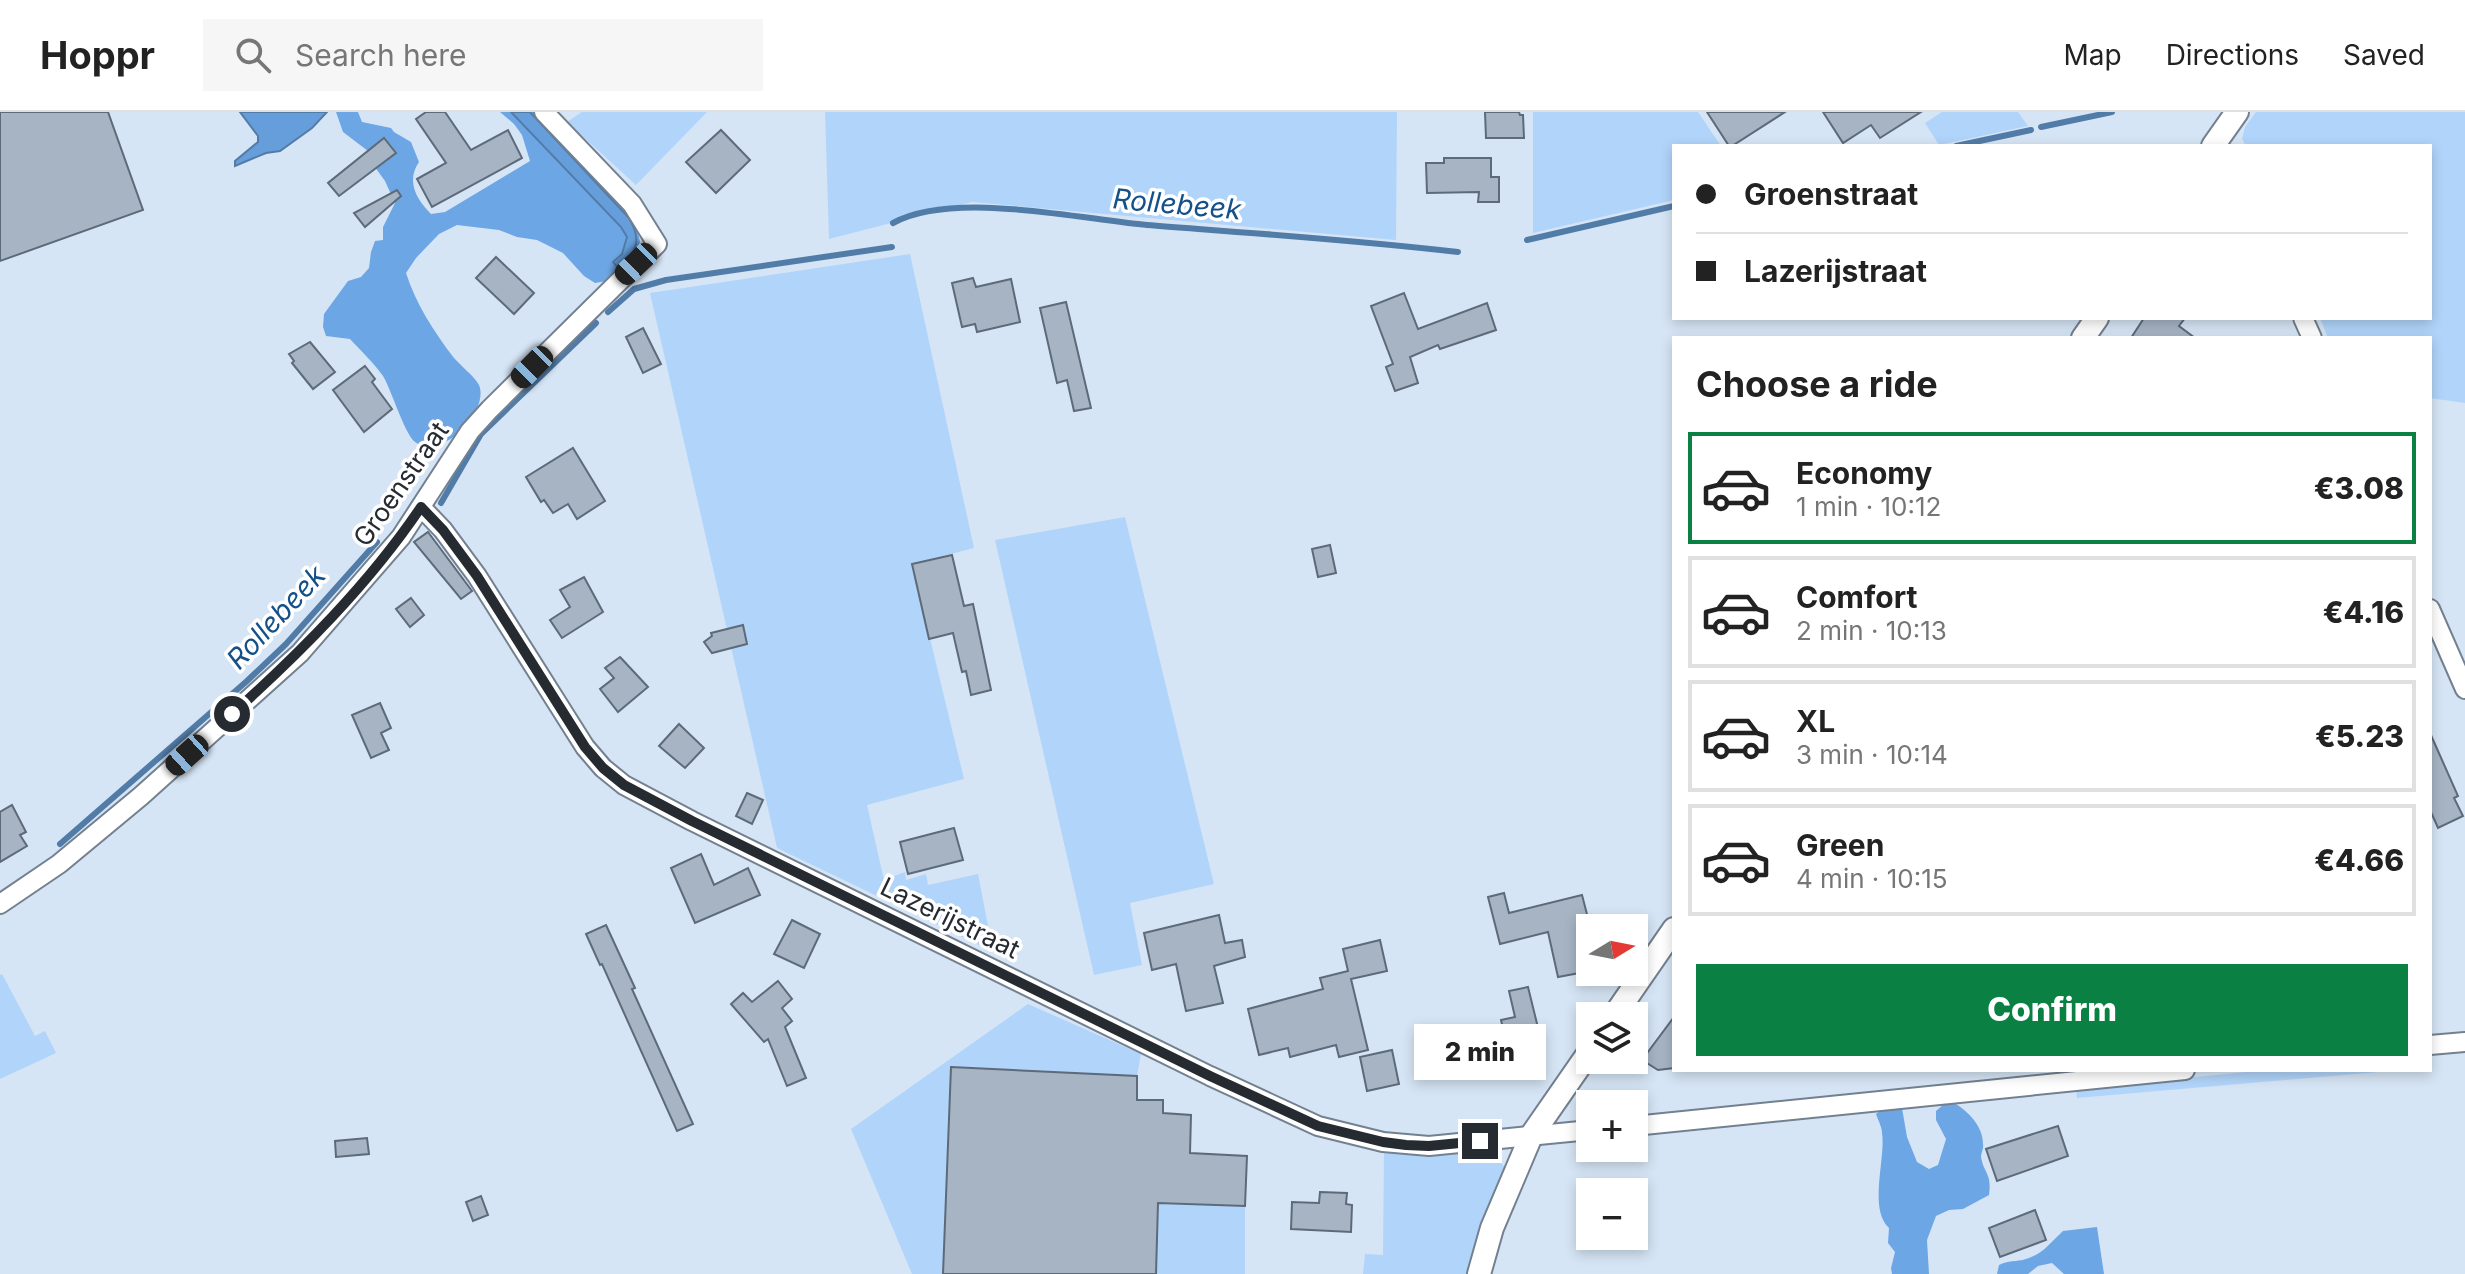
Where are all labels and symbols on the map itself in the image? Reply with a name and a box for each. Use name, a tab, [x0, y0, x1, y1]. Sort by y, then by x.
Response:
water label: Rollebeek	[1111, 181, 1243, 227]
car	[610, 239, 662, 289]
car	[507, 342, 557, 392]
street label: Groenstraat	[346, 416, 455, 552]
water label: Rollebeek	[220, 558, 333, 676]
route start	[214, 696, 250, 732]
car	[161, 730, 213, 780]
street label: Lazerijstraat	[876, 871, 1025, 965]
north arrow	[1576, 914, 1648, 986]
callout: 2 min	[1414, 1025, 1546, 1081]
route end	[1462, 1123, 1498, 1159]

